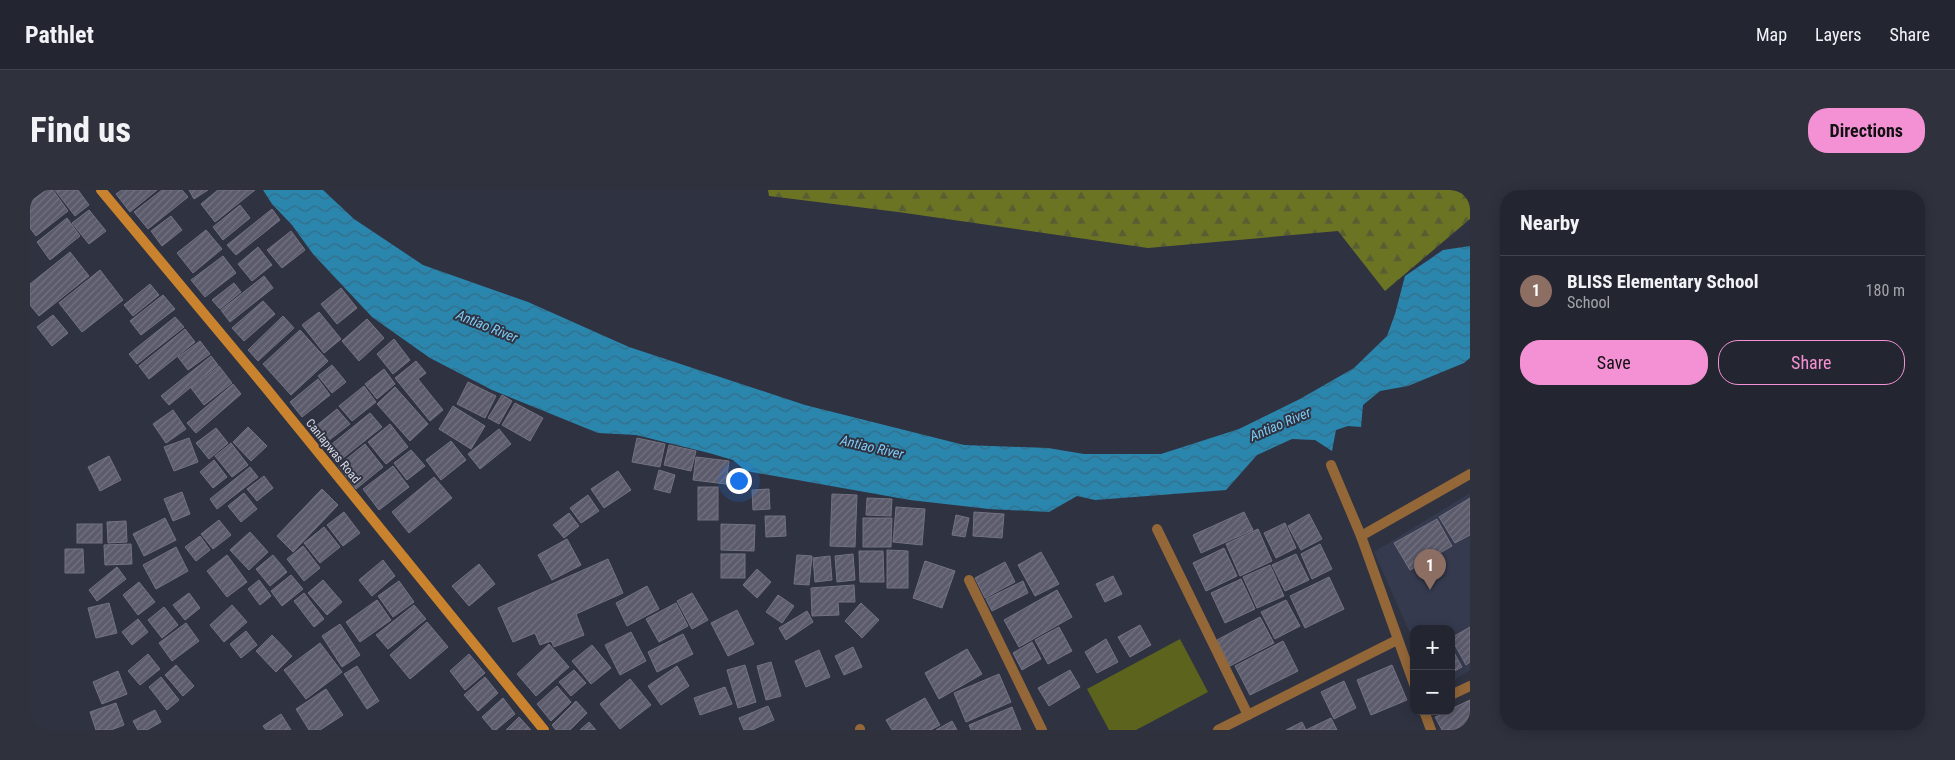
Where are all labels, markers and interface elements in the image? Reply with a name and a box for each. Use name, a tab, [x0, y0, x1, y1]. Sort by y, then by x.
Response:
text: Pathlet	[25, 21, 94, 49]
text: Map	[1756, 24, 1787, 45]
text: Layers	[1815, 24, 1862, 45]
text: Share	[1890, 24, 1930, 45]
button: Directions	[1808, 108, 1925, 153]
text: Find us	[30, 110, 131, 151]
text: Nearby	[1520, 211, 1579, 235]
text: BLISS Elementary School	[1567, 270, 1759, 293]
text: 1	[1532, 281, 1540, 300]
text: 180 m	[1866, 281, 1905, 300]
text: School	[1567, 293, 1610, 312]
water label: Antiao River	[453, 306, 521, 346]
button: Save	[1520, 340, 1708, 385]
button: Share	[1718, 340, 1905, 385]
water label: Antiao River	[1246, 404, 1314, 444]
street label: Canlapwas Road	[303, 416, 363, 486]
water label: Antiao River	[838, 432, 906, 462]
your location	[726, 468, 752, 494]
pin: 1	[1414, 549, 1446, 590]
map controls	[1410, 625, 1455, 715]
button: +	[1410, 625, 1455, 670]
button: −	[1410, 670, 1455, 715]

